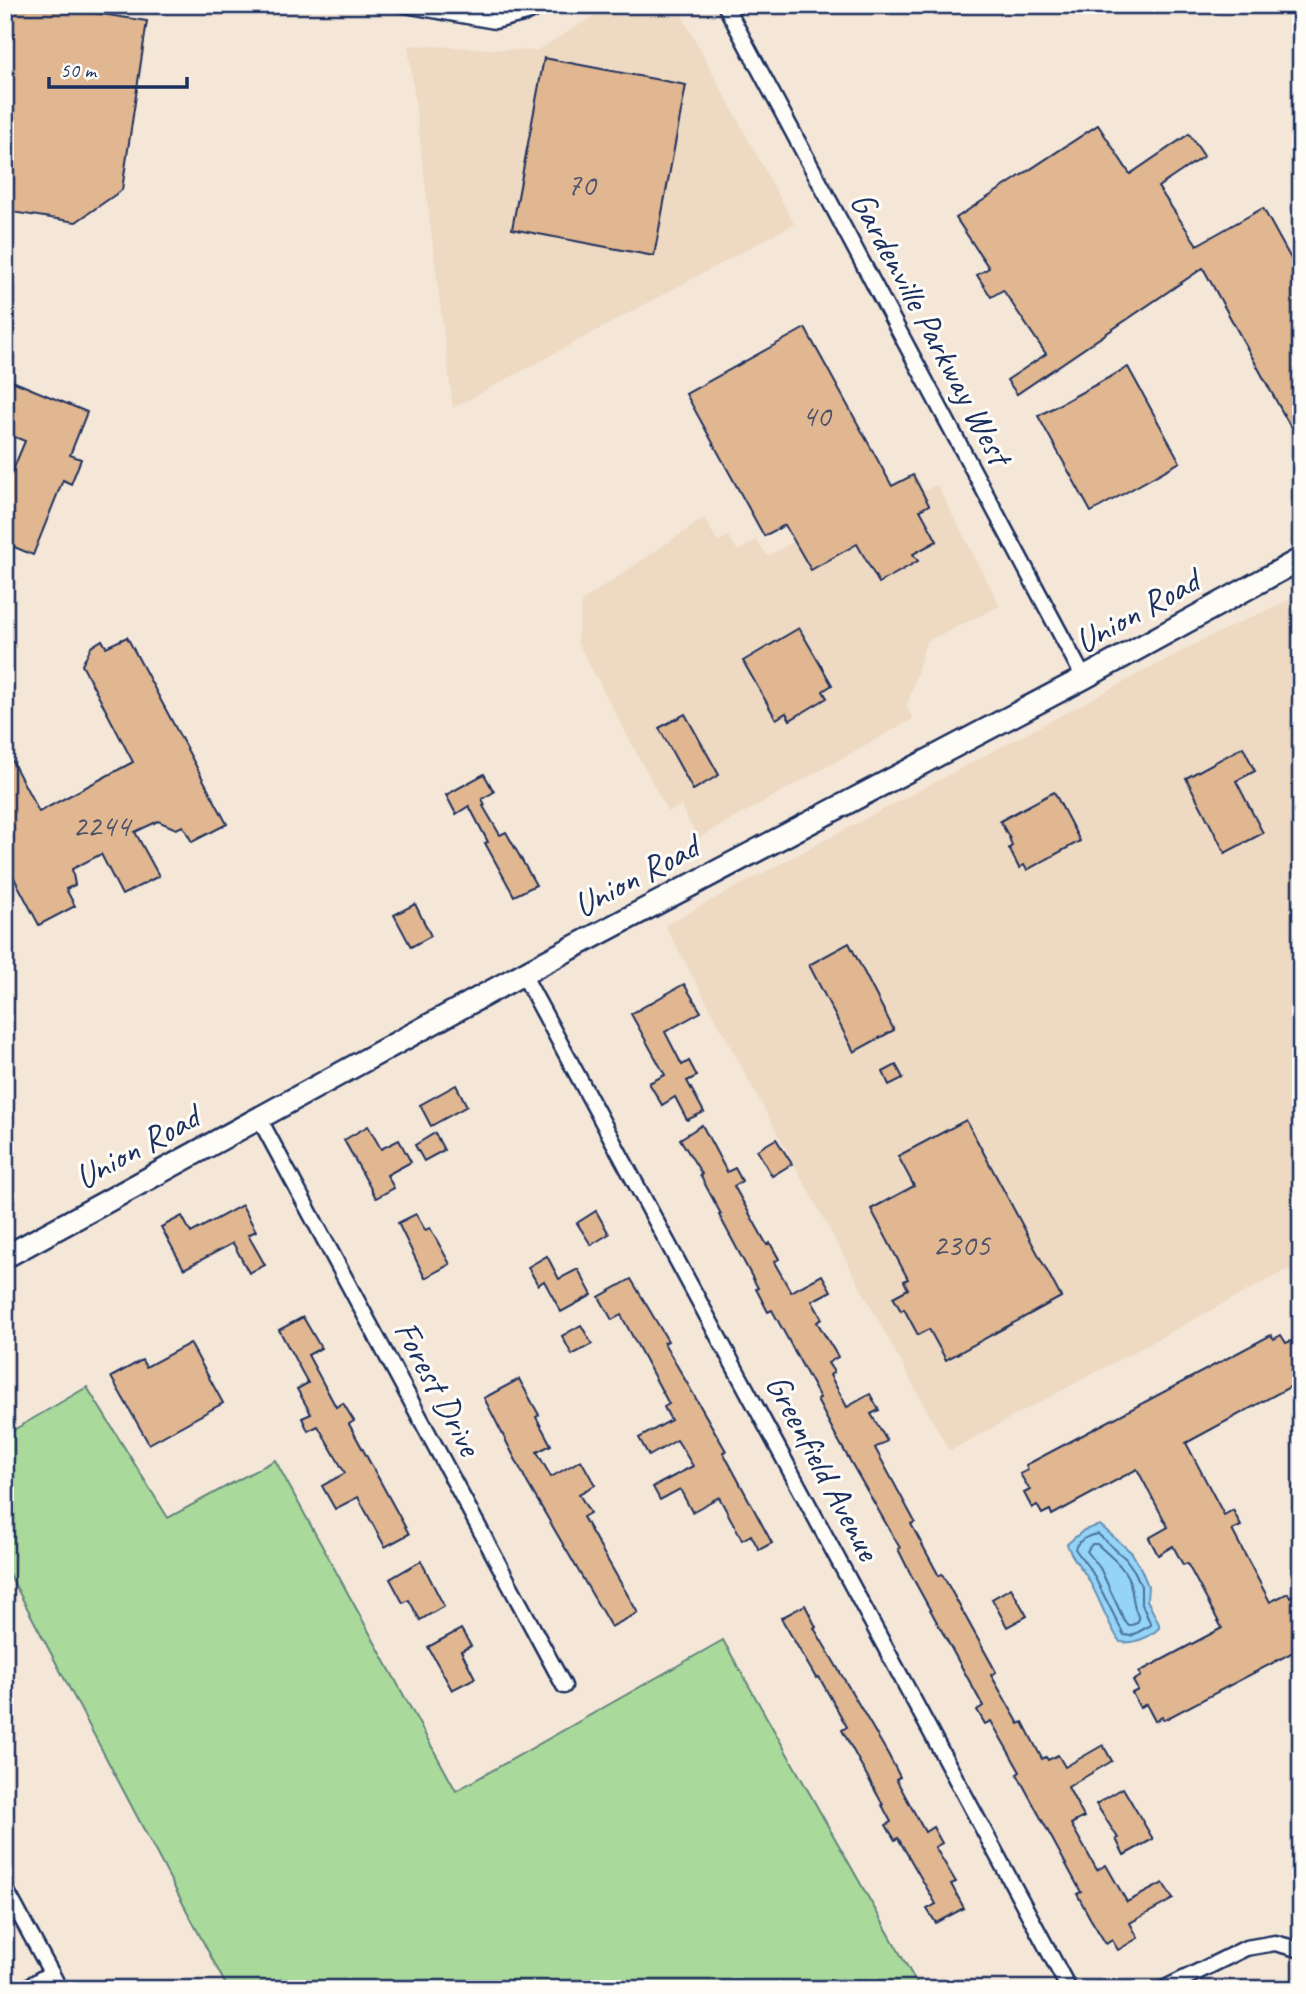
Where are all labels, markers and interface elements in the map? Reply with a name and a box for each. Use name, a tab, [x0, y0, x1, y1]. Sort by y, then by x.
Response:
scale bar	[49, 46, 187, 90]
text: 50 m	[60, 57, 98, 83]
house number: 70	[567, 164, 598, 205]
street label: Gardenville Parkway West	[840, 184, 1024, 476]
house number: 40	[802, 395, 833, 436]
street label: Union Road	[1067, 556, 1212, 664]
house number: 2244	[72, 805, 133, 846]
street label: Union Road	[566, 822, 711, 928]
street label: Union Road	[67, 1092, 212, 1200]
house number: 2305	[932, 1224, 991, 1265]
street label: Forest Drive	[384, 1313, 493, 1465]
street label: Greenfield Avenue	[755, 1366, 892, 1570]

